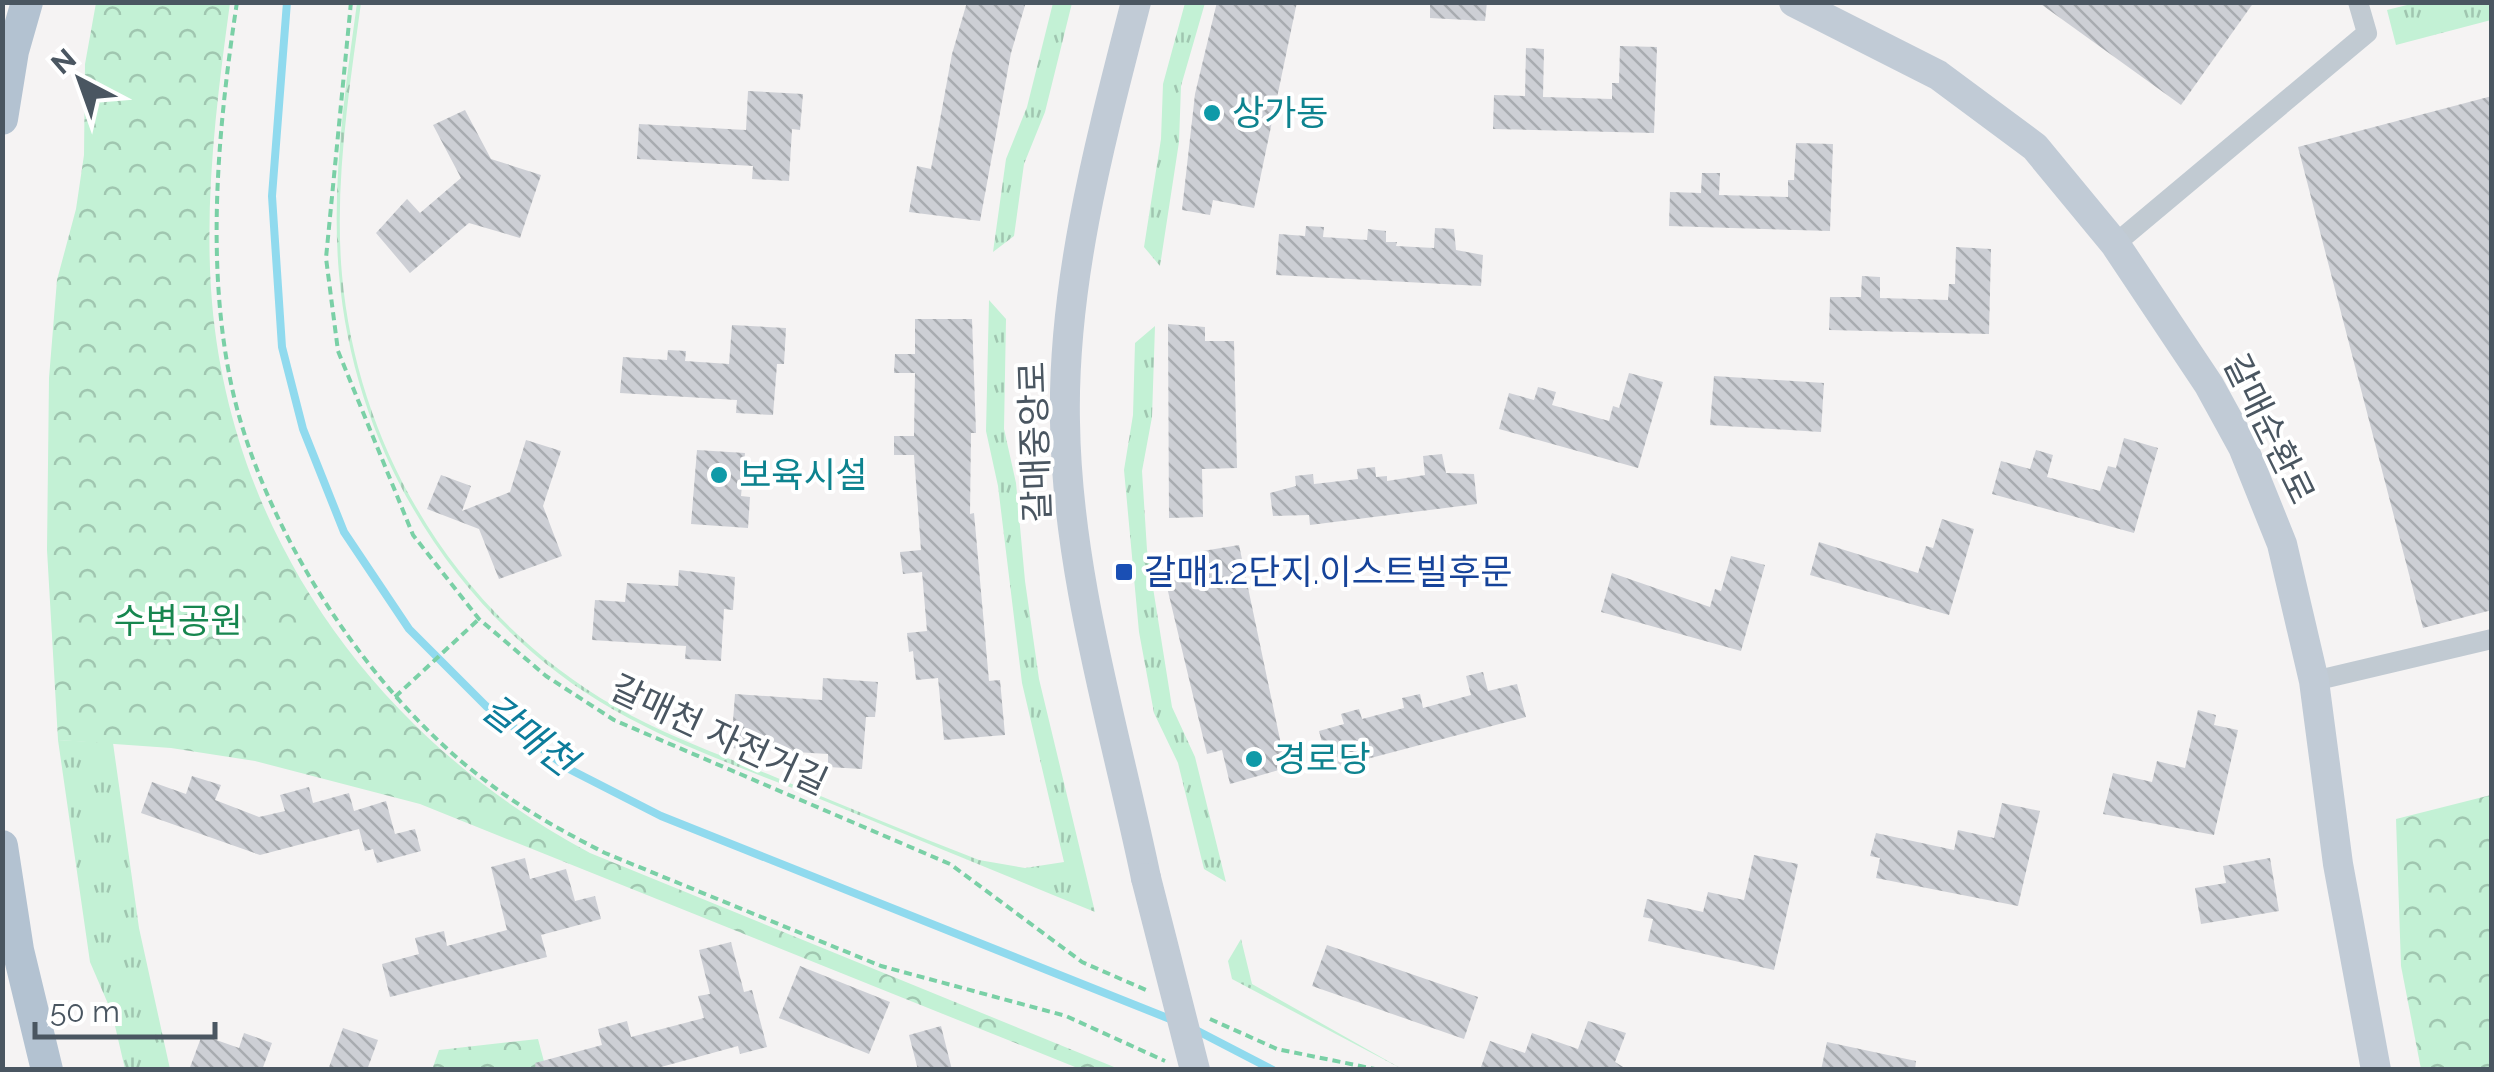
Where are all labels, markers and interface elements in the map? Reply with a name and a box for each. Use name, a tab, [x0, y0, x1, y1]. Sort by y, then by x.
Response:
north arrow	[30, 30, 130, 130]
text: N	[45, 42, 83, 81]
place label: 상가동	[1232, 92, 1329, 133]
marker: 상가동	[1201, 102, 1223, 124]
street label: 갈매순환로	[2216, 347, 2323, 510]
street label: 갈매중앙로	[1011, 361, 1058, 523]
place label: 보육시설	[739, 454, 868, 495]
marker: 보육시설	[708, 464, 730, 486]
place label: 갈매1.2단지.이스트빌후문	[1144, 551, 1512, 592]
marker: 갈매1.2단지.이스트빌후문	[1113, 561, 1135, 583]
park label: 수변공원	[114, 600, 242, 641]
street label: 갈매천 자전거길	[604, 666, 834, 803]
water label: 갈매천	[474, 685, 588, 787]
place label: 경로당	[1274, 738, 1371, 779]
marker: 경로당	[1243, 748, 1265, 770]
scale bar	[35, 977, 215, 1039]
text: 50 m	[50, 994, 120, 1029]

